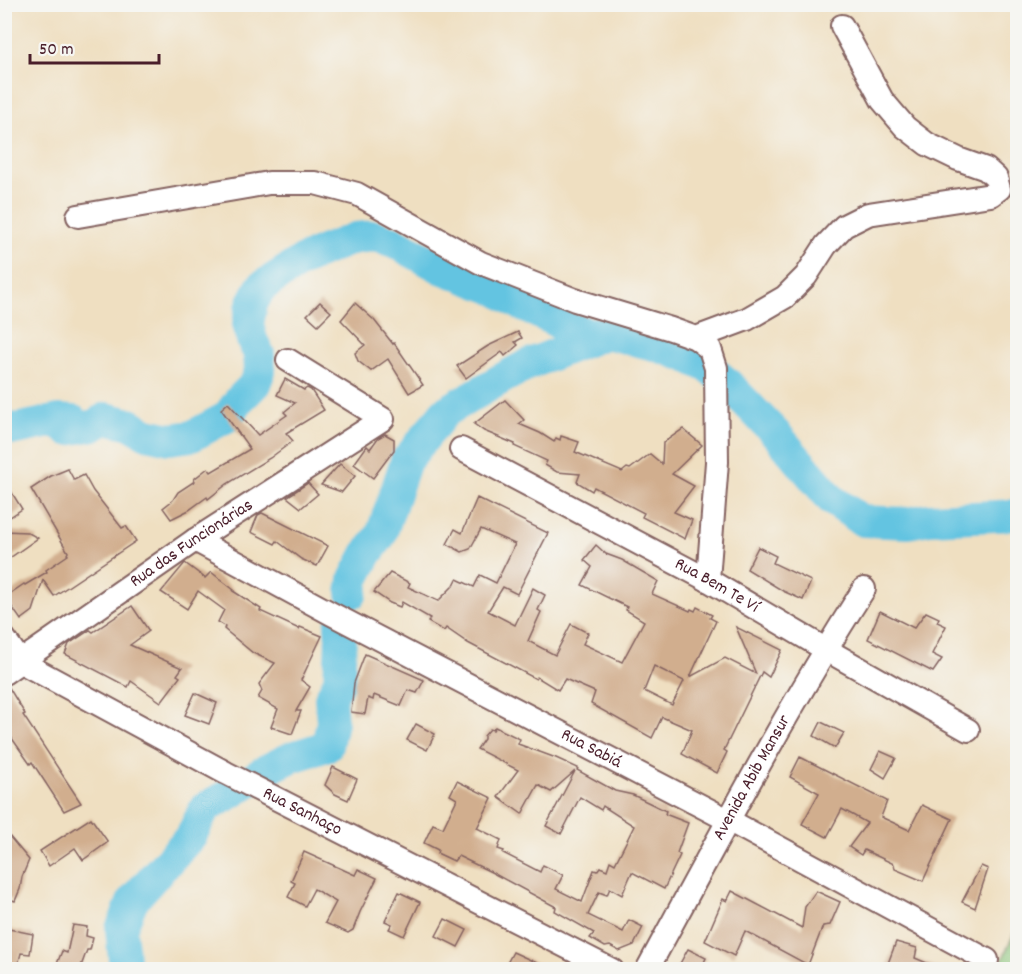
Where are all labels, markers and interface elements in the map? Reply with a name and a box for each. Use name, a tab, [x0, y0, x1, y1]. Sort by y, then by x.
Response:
scale bar	[30, 27, 159, 65]
text: 50 m	[39, 38, 74, 63]
street label: Rua das Funcionárias	[125, 493, 258, 594]
street label: Rua Bem Te Ví	[670, 552, 765, 621]
street label: Avenida Abib Mansur	[707, 710, 797, 845]
street label: Rua Sabiá	[556, 723, 626, 775]
street label: Rua Sanhaço	[258, 781, 346, 842]

